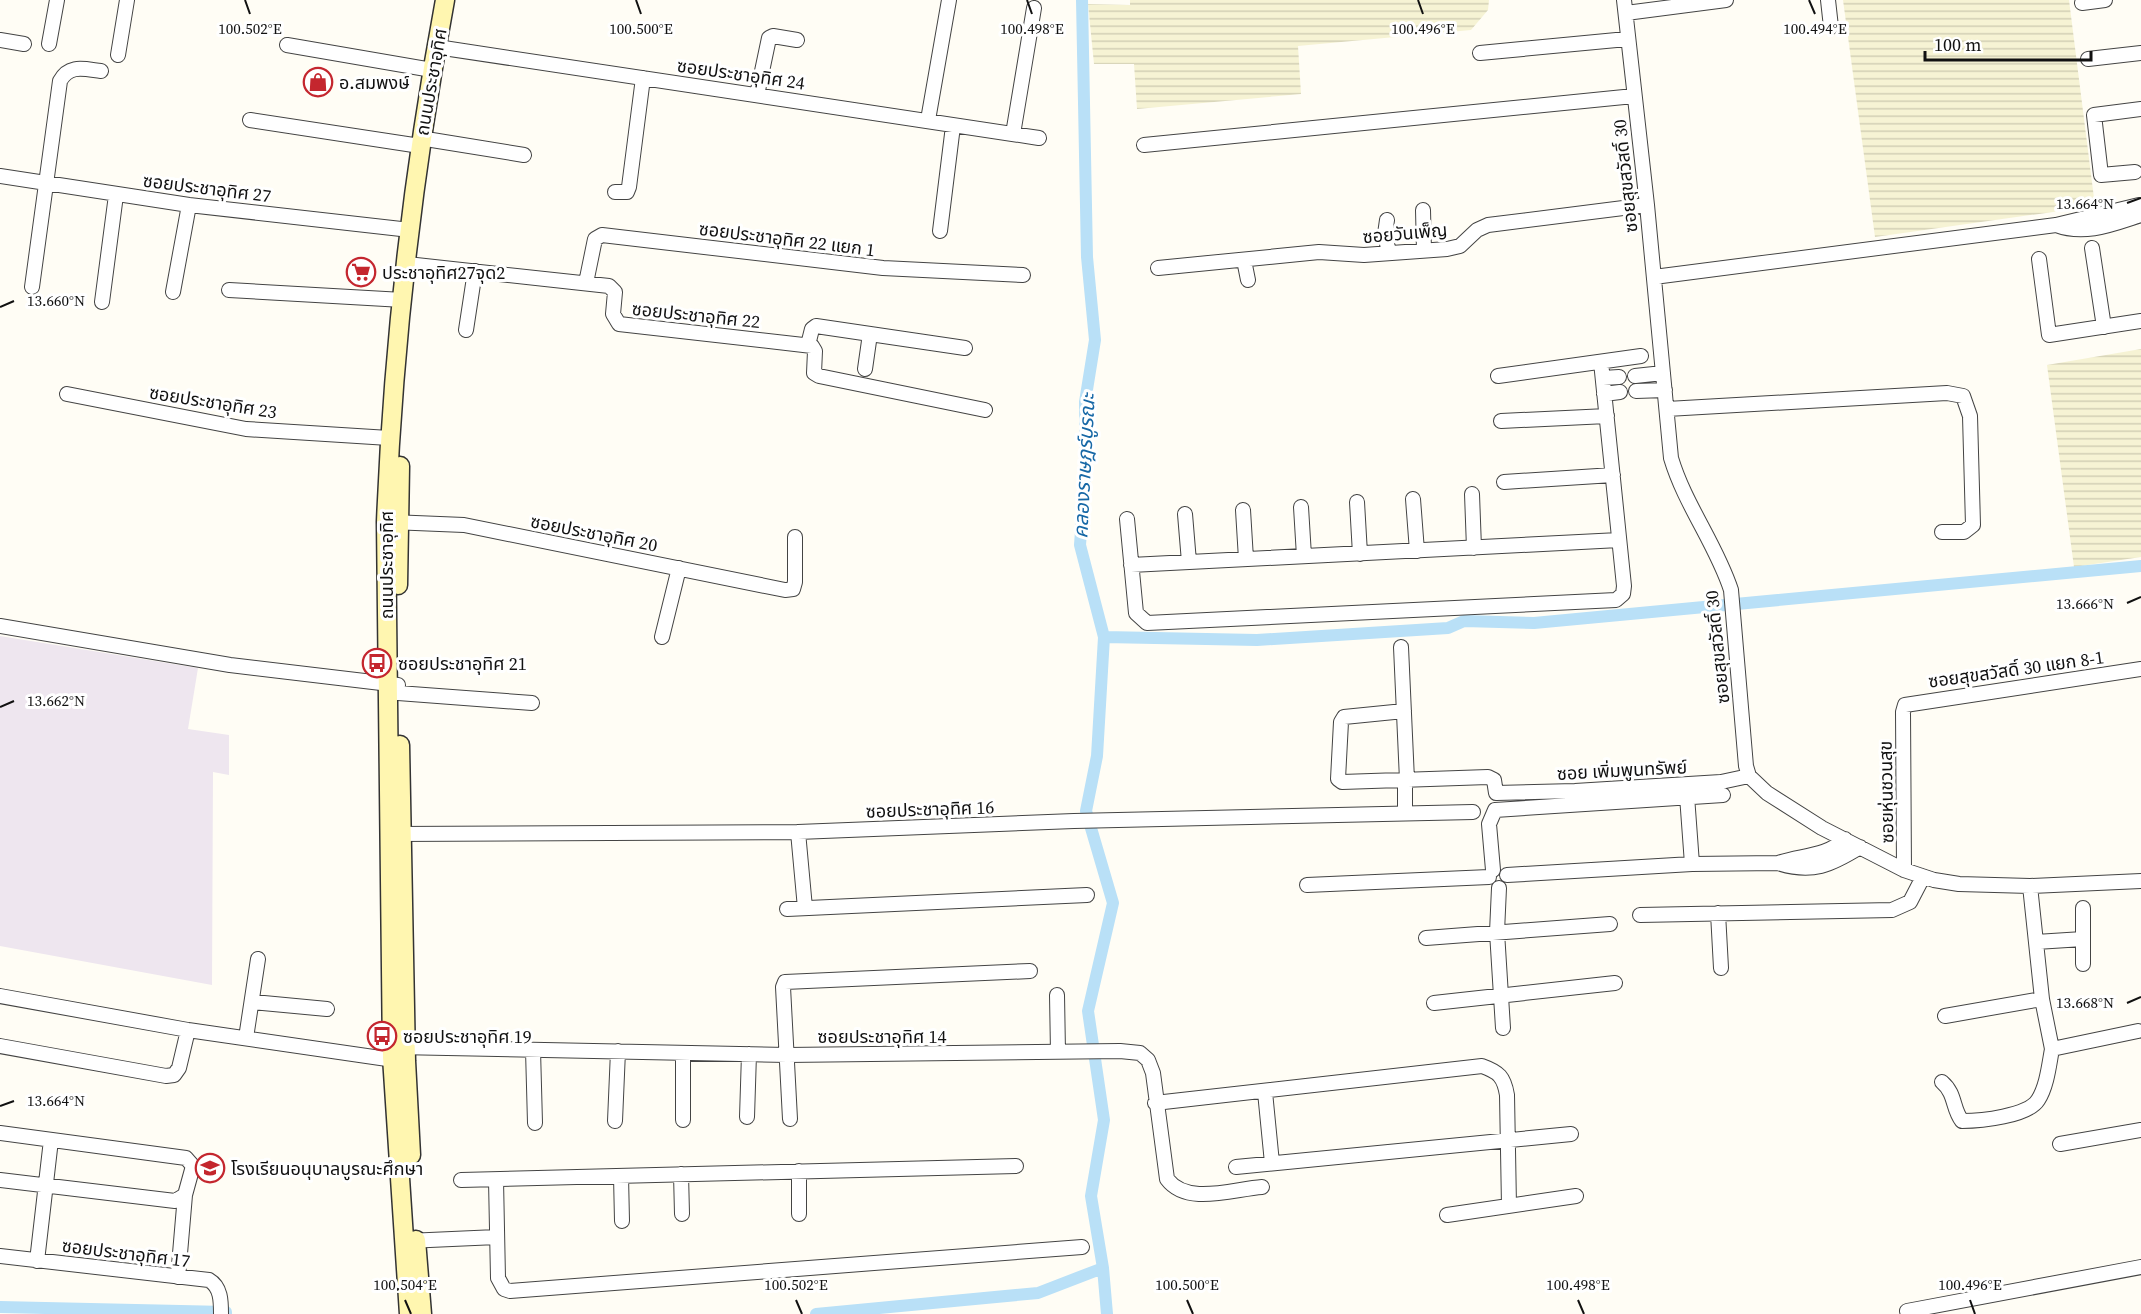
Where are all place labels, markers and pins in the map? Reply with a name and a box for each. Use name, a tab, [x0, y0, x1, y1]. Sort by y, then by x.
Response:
shop icon: อ.สมพงษ์	[302, 66, 334, 98]
place label: อ.สมพงษ์	[339, 70, 410, 95]
supermarket icon: ประชาอุทิศ27จุด2	[345, 256, 377, 288]
place label: ประชาอุทิศ27จุด2	[382, 260, 505, 285]
bus stop icon: ซอยประชาอุทิศ 21	[361, 647, 393, 679]
place label: ซอยประชาอุทิศ 21	[398, 651, 527, 676]
bus stop icon: ซอยประชาอุทิศ 19	[366, 1020, 398, 1052]
place label: ซอยประชาอุทิศ 19	[403, 1024, 532, 1049]
school or university icon: โรงเรียนอนุบาลบูรณะศึกษา	[194, 1152, 226, 1184]
place label: โรงเรียนอนุบาลบูรณะศึกษา	[231, 1156, 423, 1181]

